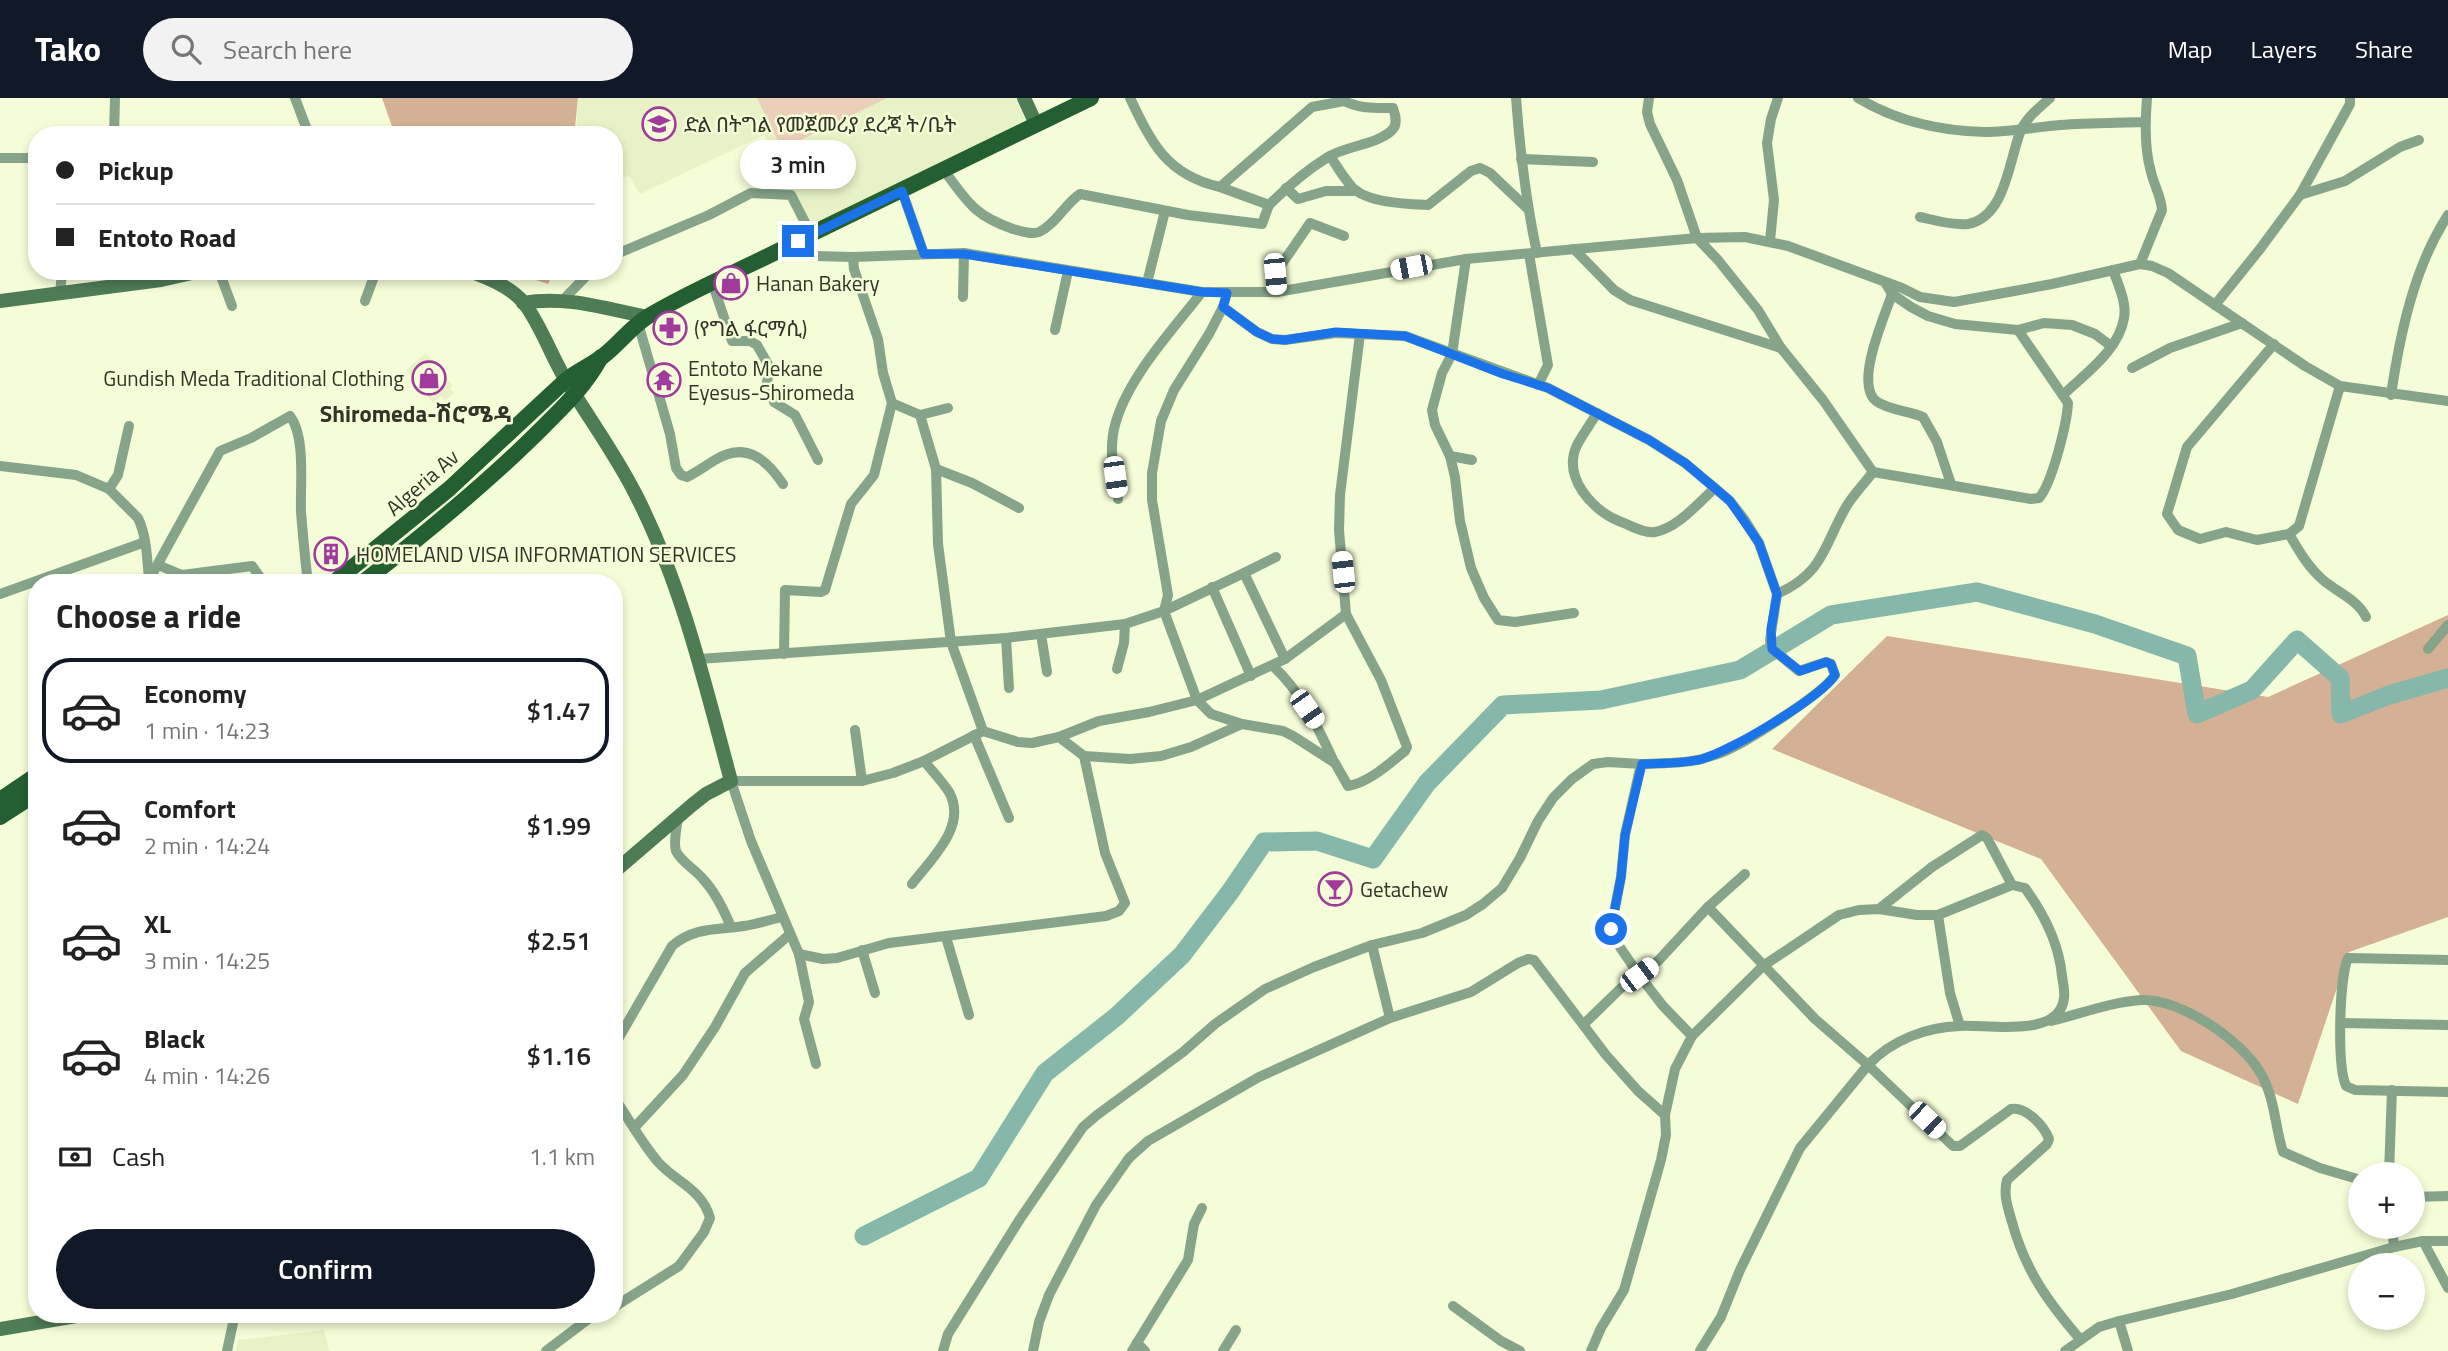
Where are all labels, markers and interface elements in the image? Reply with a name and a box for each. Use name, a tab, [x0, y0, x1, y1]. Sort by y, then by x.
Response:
search box	[143, 18, 633, 81]
text: Tako	[35, 24, 101, 74]
icon: search	[167, 30, 205, 68]
text: Search here	[223, 30, 352, 69]
text: Map	[2168, 31, 2213, 67]
text: Layers	[2251, 31, 2317, 67]
text: Share	[2355, 31, 2413, 67]
school or university icon: ድል በትግል የመጀመሪያ ደረጃ ት/ቤት	[640, 105, 678, 143]
place label: ድል በትግል የመጀመሪያ ደረጃ ት/ቤት	[684, 108, 957, 140]
callout: 3 min	[740, 139, 856, 188]
text: 3 min	[770, 147, 826, 182]
text: Pickup	[98, 151, 174, 190]
text: Entoto Road	[98, 218, 236, 257]
route end	[782, 225, 814, 257]
car	[1263, 252, 1288, 296]
car	[1389, 253, 1434, 281]
shop icon: Hanan Bakery	[712, 264, 750, 302]
place label: Hanan Bakery	[756, 267, 880, 299]
pharmacy icon: (የግል ፋርማሲ)	[651, 309, 689, 347]
place label: (የግል ፋርማሲ)	[694, 312, 807, 344]
place label: Entoto Mekane Eyesus-Shiromeda	[688, 352, 855, 408]
shop icon: Gundish Meda Traditional Clothing	[410, 359, 448, 397]
temple icon: Entoto Mekane Eyesus-Shiromeda	[645, 361, 683, 399]
place label: Gundish Meda Traditional Clothing	[103, 362, 404, 394]
district label: Shiromeda-ሽሮሜዳ	[320, 396, 512, 431]
street label: Algeria Av	[378, 441, 466, 523]
car	[1102, 455, 1129, 499]
building icon: HOMELAND VISA INFORMATION SERVICES	[312, 535, 350, 573]
place label: HOMELAND VISA INFORMATION SERVICES	[356, 538, 736, 570]
car	[1331, 550, 1356, 594]
text: Choose a ride	[56, 592, 241, 640]
text: Economy	[144, 674, 246, 713]
icon: car	[60, 679, 123, 742]
car	[1287, 686, 1328, 732]
text: $1.47	[527, 691, 591, 730]
text: 1 min · 14:23	[144, 713, 270, 748]
text: Comfort	[144, 789, 236, 828]
icon: car	[60, 794, 123, 857]
text: $1.99	[527, 806, 591, 845]
text: 2 min · 14:24	[144, 828, 270, 863]
bar icon: Getachew	[1316, 870, 1354, 908]
place label: Getachew	[1360, 873, 1448, 905]
text: XL	[144, 904, 171, 943]
icon: car	[60, 909, 123, 972]
route start	[1595, 913, 1627, 945]
text: $2.51	[527, 921, 591, 960]
text: 3 min · 14:25	[144, 943, 270, 978]
car	[1616, 954, 1663, 996]
text: Black	[144, 1019, 205, 1058]
icon: car	[60, 1024, 123, 1087]
text: $1.16	[527, 1036, 591, 1075]
text: 4 min · 14:26	[144, 1058, 270, 1093]
car	[1905, 1098, 1950, 1142]
text: Cash	[112, 1137, 165, 1176]
icon: cash	[56, 1138, 94, 1176]
text: 1.1 km	[529, 1139, 595, 1174]
map controls	[2348, 1162, 2425, 1330]
button: +	[2348, 1162, 2425, 1239]
button: Confirm	[56, 1229, 595, 1309]
button: −	[2348, 1253, 2425, 1330]

